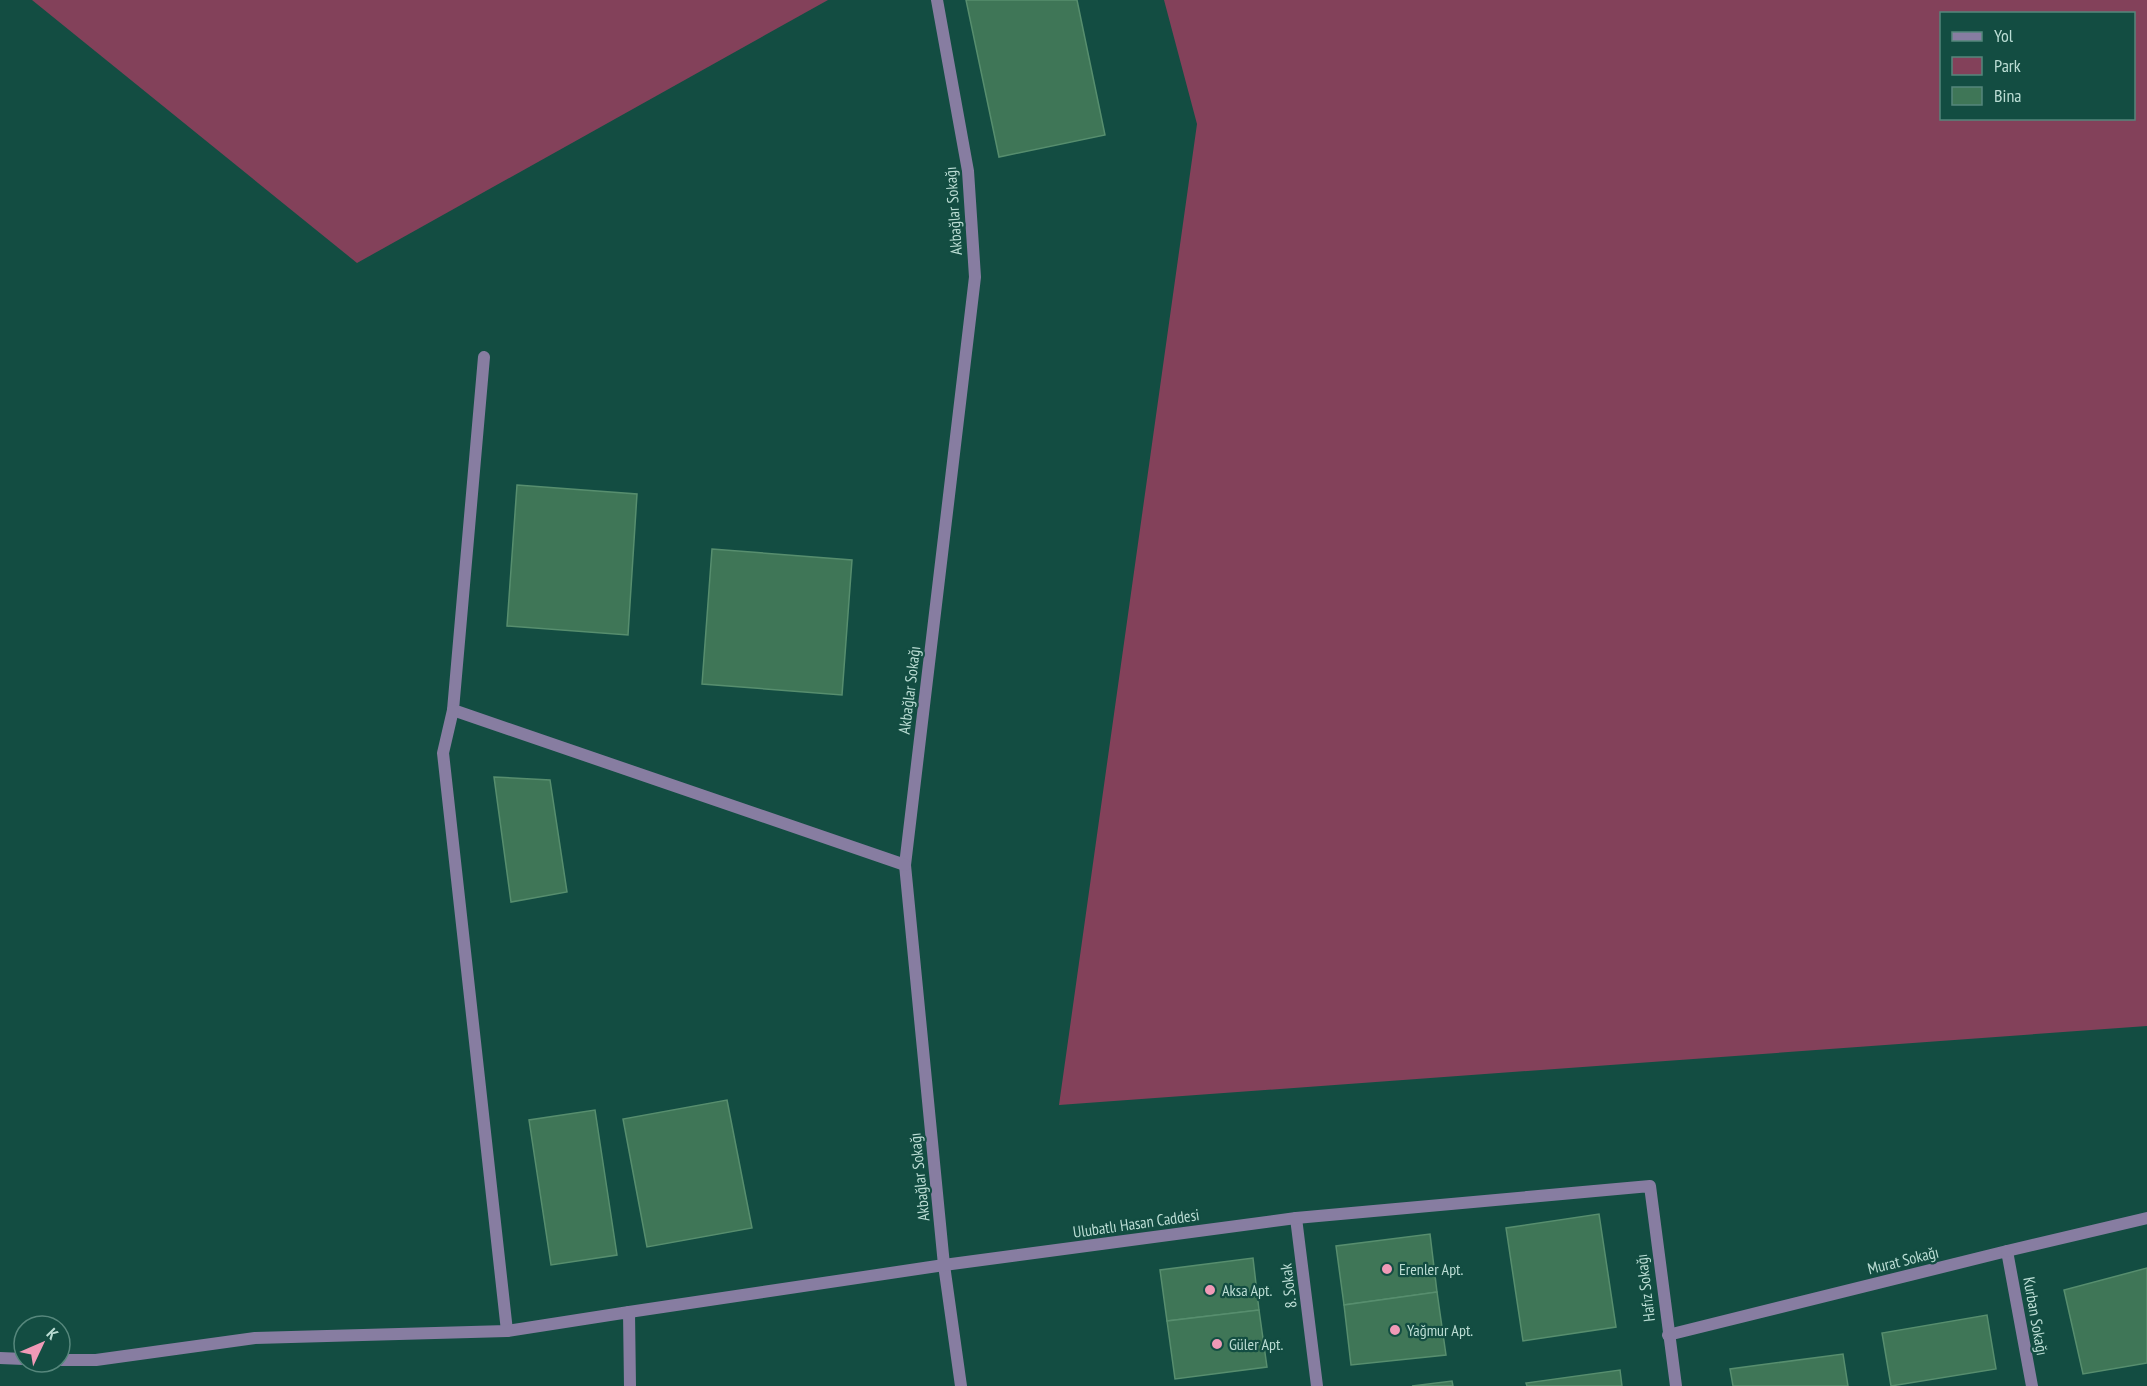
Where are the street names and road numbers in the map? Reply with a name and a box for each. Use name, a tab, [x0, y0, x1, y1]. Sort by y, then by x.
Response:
street label: Akbağlar Sokağı	[940, 166, 966, 256]
street label: Akbağlar Sokağı	[894, 645, 924, 735]
street label: Akbağlar Sokağı	[904, 1132, 934, 1222]
street label: Ulubatlı Hasan Caddesi	[1072, 1204, 1200, 1242]
street label: Murat Sokağı	[1865, 1242, 1941, 1278]
street label: Hafız Sokağı	[1631, 1253, 1659, 1323]
street label: 8. Sokak	[1275, 1262, 1301, 1310]
street label: Kurban Sokağı	[2019, 1275, 2053, 1357]

